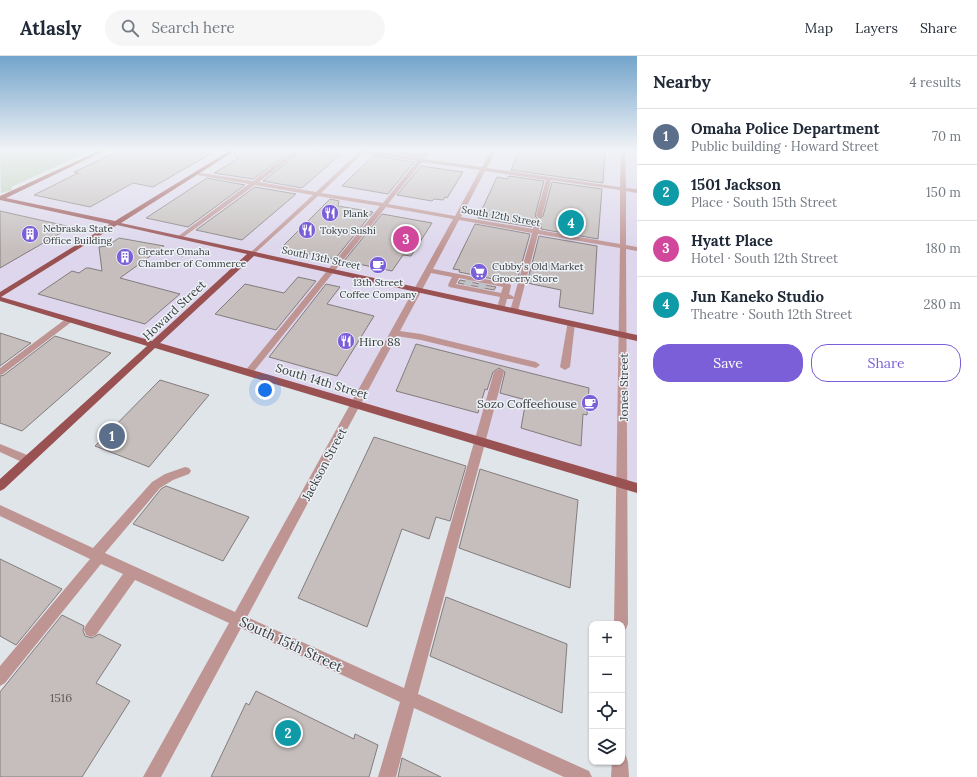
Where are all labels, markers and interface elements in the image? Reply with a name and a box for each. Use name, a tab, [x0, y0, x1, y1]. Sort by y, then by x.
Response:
search box	[105, 10, 385, 46]
text: Atlasly	[20, 16, 81, 40]
icon: search	[119, 17, 141, 39]
text: Search here	[151, 18, 235, 37]
text: Map	[805, 19, 833, 37]
text: Layers	[855, 19, 898, 37]
text: Share	[920, 19, 957, 37]
text: Nearby	[653, 71, 711, 93]
text: 4 results	[910, 74, 961, 91]
text: Omaha Police Department	[691, 119, 880, 138]
text: 1	[663, 128, 669, 145]
text: 70 m	[932, 128, 961, 145]
text: Public building · Howard Street	[691, 138, 879, 155]
text: 1501 Jackson	[691, 175, 781, 194]
text: 2	[663, 184, 669, 201]
text: 150 m	[926, 184, 961, 201]
text: Place · South 15th Street	[691, 194, 837, 211]
restaurant icon: Plank	[320, 203, 340, 223]
street label: South 12th Street	[461, 203, 542, 229]
place label: Plank	[343, 207, 369, 220]
pin: 4	[558, 208, 584, 238]
restaurant icon: Tokyo Sushi	[297, 220, 317, 240]
place label: Nebraska State Office Building	[43, 222, 113, 247]
building icon: Nebraska State Office Building	[20, 224, 40, 244]
place label: Tokyo Sushi	[320, 224, 376, 237]
pin: 3	[393, 224, 419, 254]
text: Hyatt Place	[691, 231, 773, 250]
text: 3	[662, 240, 670, 257]
text: 180 m	[926, 240, 961, 257]
street label: South 13th Street	[281, 243, 362, 273]
place label: Greater Omaha Chamber of Commerce	[138, 245, 247, 270]
building icon: Greater Omaha Chamber of Commerce	[115, 247, 135, 267]
text: Hotel · South 12th Street	[691, 250, 838, 267]
cafe icon: 13th Street Coffee Company	[368, 255, 388, 275]
place label: Cubby's Old Market Grocery Store	[492, 260, 584, 285]
supermarket icon: Cubby's Old Market Grocery Store	[469, 262, 489, 282]
place label: 13th Street Coffee Company	[339, 276, 417, 301]
street label: Howard Street	[139, 277, 209, 343]
text: Jun Kaneko Studio	[691, 287, 824, 306]
text: 4	[662, 296, 670, 313]
text: 280 m	[924, 296, 961, 313]
text: Theatre · South 12th Street	[691, 306, 852, 323]
restaurant icon: Hiro 88	[336, 331, 356, 351]
place label: Hiro 88	[359, 334, 401, 349]
button: Save	[653, 344, 803, 382]
button: Share	[811, 344, 961, 382]
street label: Jones Street	[616, 353, 631, 422]
street label: South 14th Street	[274, 360, 370, 402]
your location	[255, 380, 275, 400]
cafe icon: Sozo Coffeehouse	[580, 393, 600, 413]
place label: Sozo Coffeehouse	[477, 396, 577, 411]
pin: 1	[99, 421, 125, 451]
street label: Jackson Street	[298, 425, 350, 504]
street label: South 15th Street	[236, 612, 346, 676]
map controls	[589, 621, 625, 765]
button: +	[589, 621, 625, 657]
button: −	[589, 657, 625, 693]
house number: 1516	[50, 690, 72, 705]
button: locate	[589, 693, 625, 729]
pin: 2	[275, 718, 301, 748]
button: layers	[589, 729, 625, 765]

